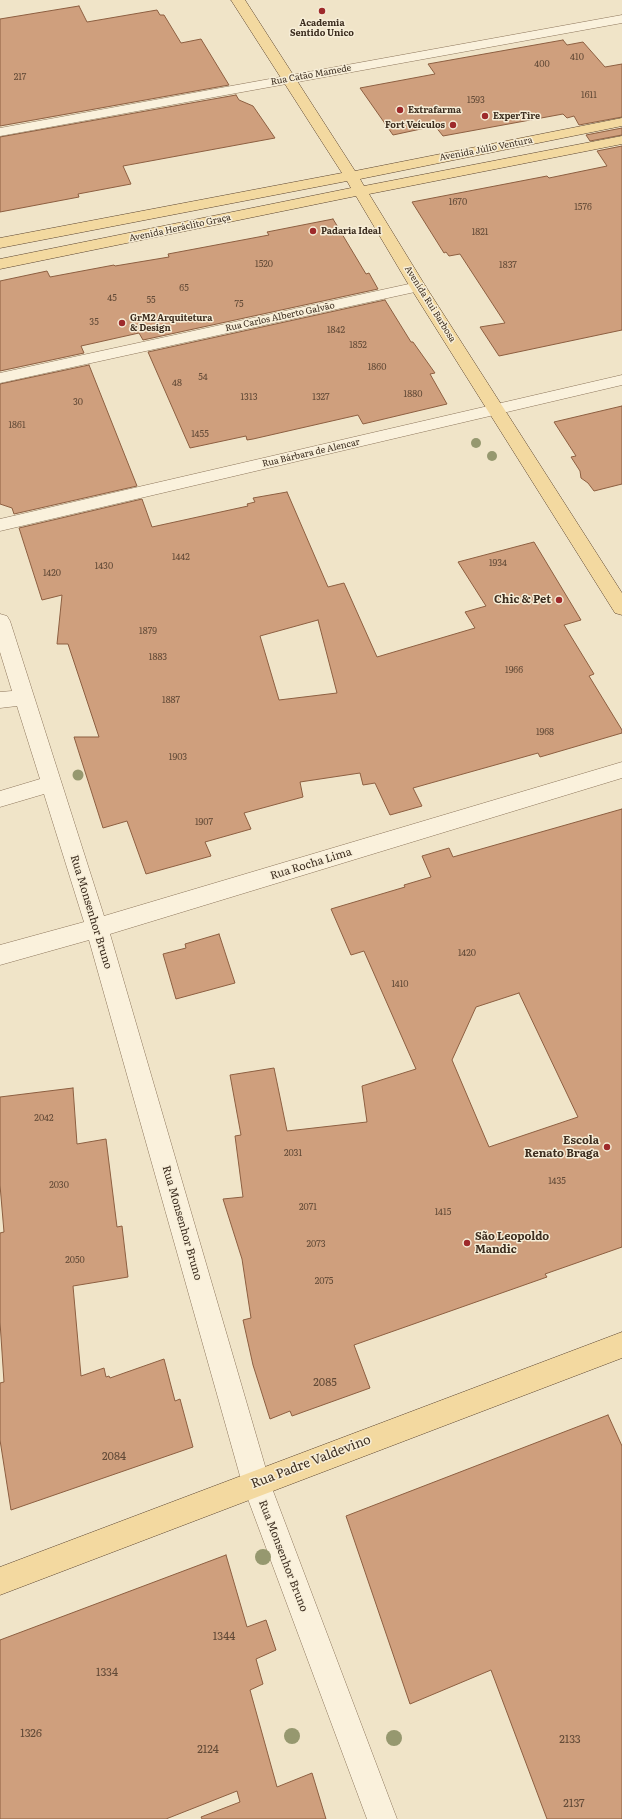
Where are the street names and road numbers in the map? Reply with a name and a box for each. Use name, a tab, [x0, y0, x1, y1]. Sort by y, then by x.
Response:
street label: Rua Catão Mamede	[270, 63, 352, 87]
street label: Avenida Júlio Ventura	[439, 135, 533, 163]
street label: Avenida Heráclito Graça	[128, 212, 232, 244]
street label: Avenida Rui Barbosa	[402, 264, 458, 344]
street label: Rua Carlos Alberto Galvão	[224, 300, 336, 334]
street label: Rua Bárbara de Alencar	[261, 437, 361, 469]
street label: Rua Rocha Lima	[269, 845, 353, 883]
street label: Rua Monsenhor Bruno	[67, 853, 115, 971]
street label: Rua Monsenhor Bruno	[159, 1164, 205, 1282]
street label: Rua Padre Valdevino	[249, 1432, 373, 1492]
street label: Rua Monsenhor Bruno	[256, 1498, 310, 1614]

